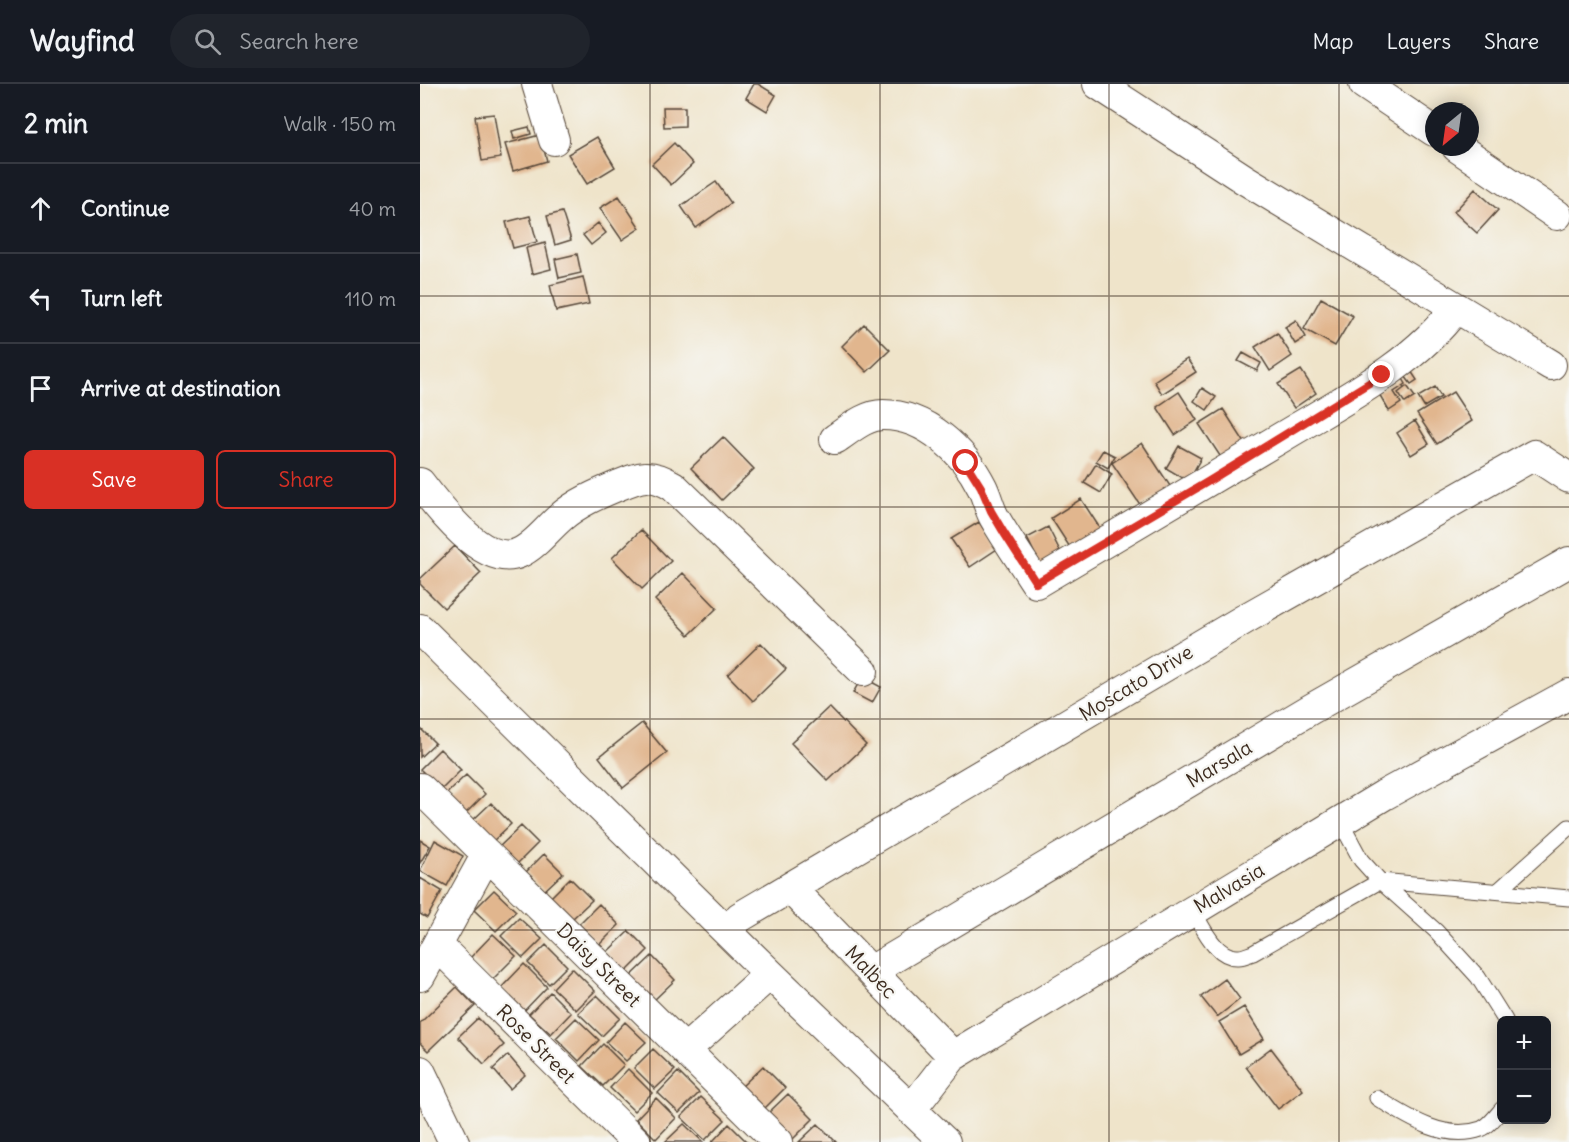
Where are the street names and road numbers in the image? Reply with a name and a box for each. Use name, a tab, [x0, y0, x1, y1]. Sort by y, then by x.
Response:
street label: Moscato Drive	[1074, 639, 1197, 726]
street label: Marsala	[1181, 734, 1256, 793]
street label: Malvasia	[1189, 857, 1269, 918]
street label: Daisy Street	[552, 917, 647, 1012]
street label: Malbec	[840, 940, 903, 1003]
street label: Rose Street	[492, 999, 581, 1089]

